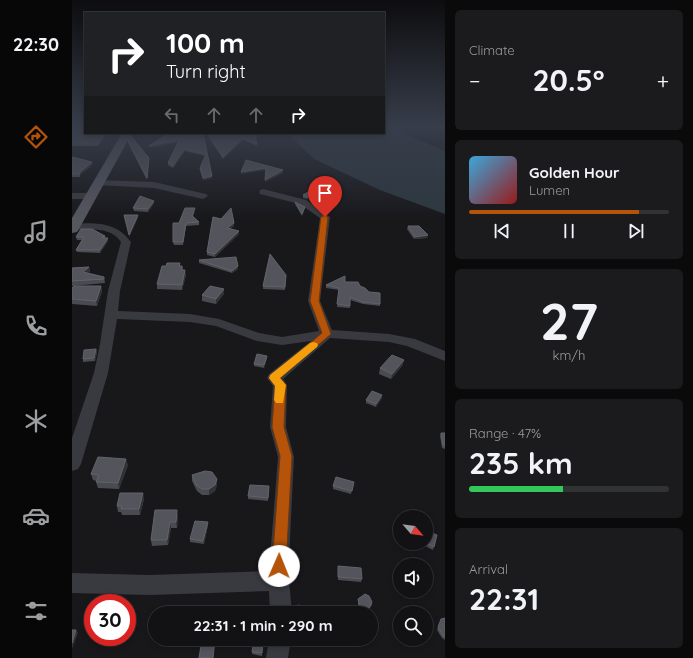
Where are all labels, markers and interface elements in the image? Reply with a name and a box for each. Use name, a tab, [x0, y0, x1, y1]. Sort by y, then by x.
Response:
text: 100 m	[166, 25, 245, 60]
icon: right	[100, 28, 152, 80]
text: 22:30	[13, 33, 59, 56]
text: Climate	[469, 42, 515, 58]
text: Turn right	[166, 60, 246, 83]
text: 20.5°	[533, 61, 605, 99]
text: −	[469, 67, 480, 95]
text: +	[657, 67, 669, 95]
icon: left	[161, 104, 183, 126]
icon: ahead	[203, 104, 225, 126]
icon: ahead	[245, 104, 267, 126]
icon: right	[287, 104, 309, 126]
icon: directions	[22, 123, 50, 151]
text: Golden Hour	[529, 163, 620, 182]
pin	[308, 176, 342, 217]
icon: arrive	[314, 182, 336, 204]
text: Lumen	[529, 182, 570, 198]
icon: music	[22, 218, 50, 246]
icon: previous	[491, 220, 513, 242]
icon: pause	[558, 220, 580, 242]
icon: next	[625, 220, 647, 242]
text: 27	[540, 288, 598, 353]
icon: phone	[22, 312, 50, 340]
text: km/h	[553, 347, 585, 363]
icon: climate	[22, 407, 50, 435]
text: Range · 47%	[469, 425, 541, 441]
text: 235 km	[469, 444, 573, 482]
icon: car	[22, 502, 50, 530]
north arrow	[393, 510, 433, 550]
map controls	[393, 510, 433, 646]
position arrow	[258, 545, 300, 587]
button: sound	[393, 558, 433, 598]
text: Arrival	[469, 561, 508, 577]
text: 22:31	[469, 580, 539, 618]
speed limit sign: 30	[84, 594, 136, 646]
icon: filters	[22, 597, 50, 625]
button: search	[393, 606, 433, 646]
text: 22:31 · 1 min · 290 m	[193, 616, 333, 635]

